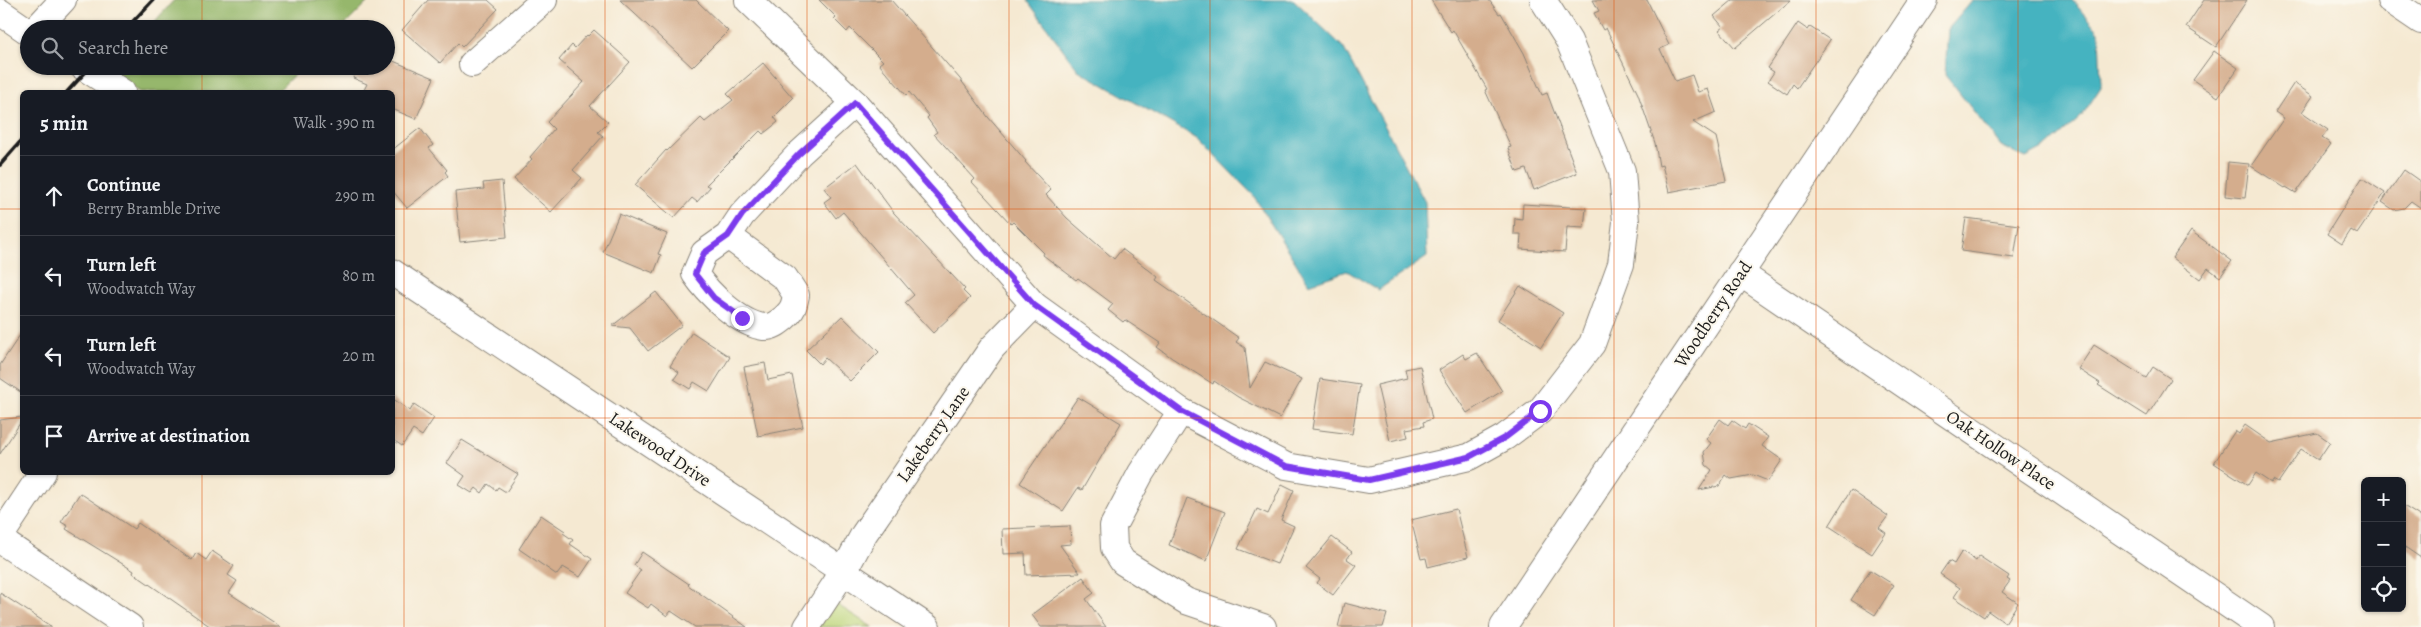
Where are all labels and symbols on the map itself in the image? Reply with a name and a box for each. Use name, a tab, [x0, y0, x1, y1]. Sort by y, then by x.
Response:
street label: Woodberry Road	[1668, 256, 1758, 373]
route end	[731, 307, 754, 330]
street label: Lakeberry Lane	[891, 381, 975, 487]
route start	[1529, 400, 1552, 423]
street label: Oak Hollow Place	[1941, 404, 2061, 496]
street label: Lakewood Drive	[604, 406, 716, 492]

